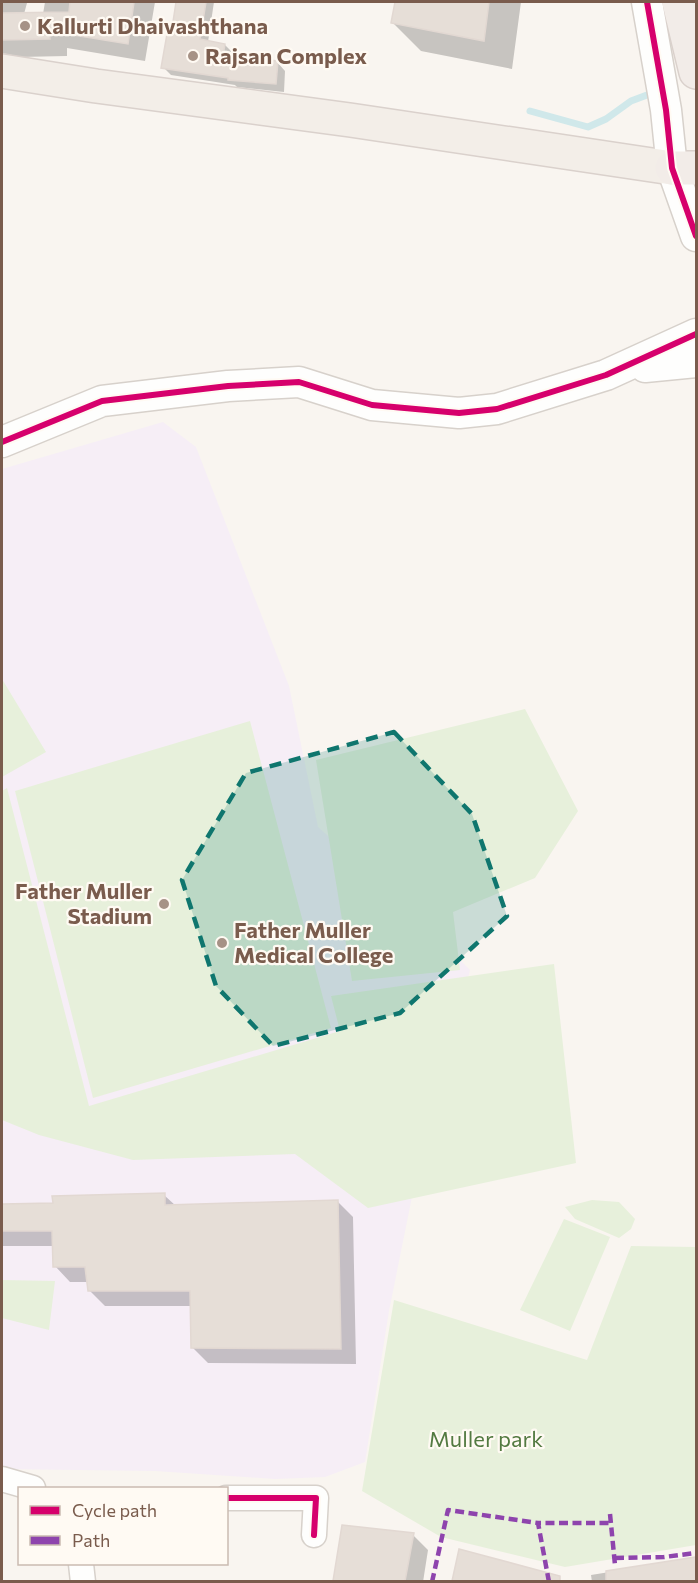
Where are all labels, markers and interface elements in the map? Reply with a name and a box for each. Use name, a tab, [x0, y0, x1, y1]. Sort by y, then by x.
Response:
place label: Kallurti Dhaivashthana	[37, 12, 268, 39]
marker: Kallurti Dhaivashthana	[18, 19, 32, 33]
place label: Rajsan Complex	[205, 42, 368, 69]
marker: Rajsan Complex	[186, 49, 200, 63]
place label: Father Muller Stadium	[15, 877, 152, 929]
marker: Father Muller Stadium	[157, 897, 171, 911]
place label: Father Muller Medical College	[234, 916, 393, 968]
marker: Father Muller Medical College	[215, 936, 229, 950]
park label: Muller park	[429, 1425, 543, 1452]
legend	[18, 1487, 228, 1565]
text: Cycle path	[72, 1499, 157, 1521]
text: Path	[72, 1529, 110, 1551]

